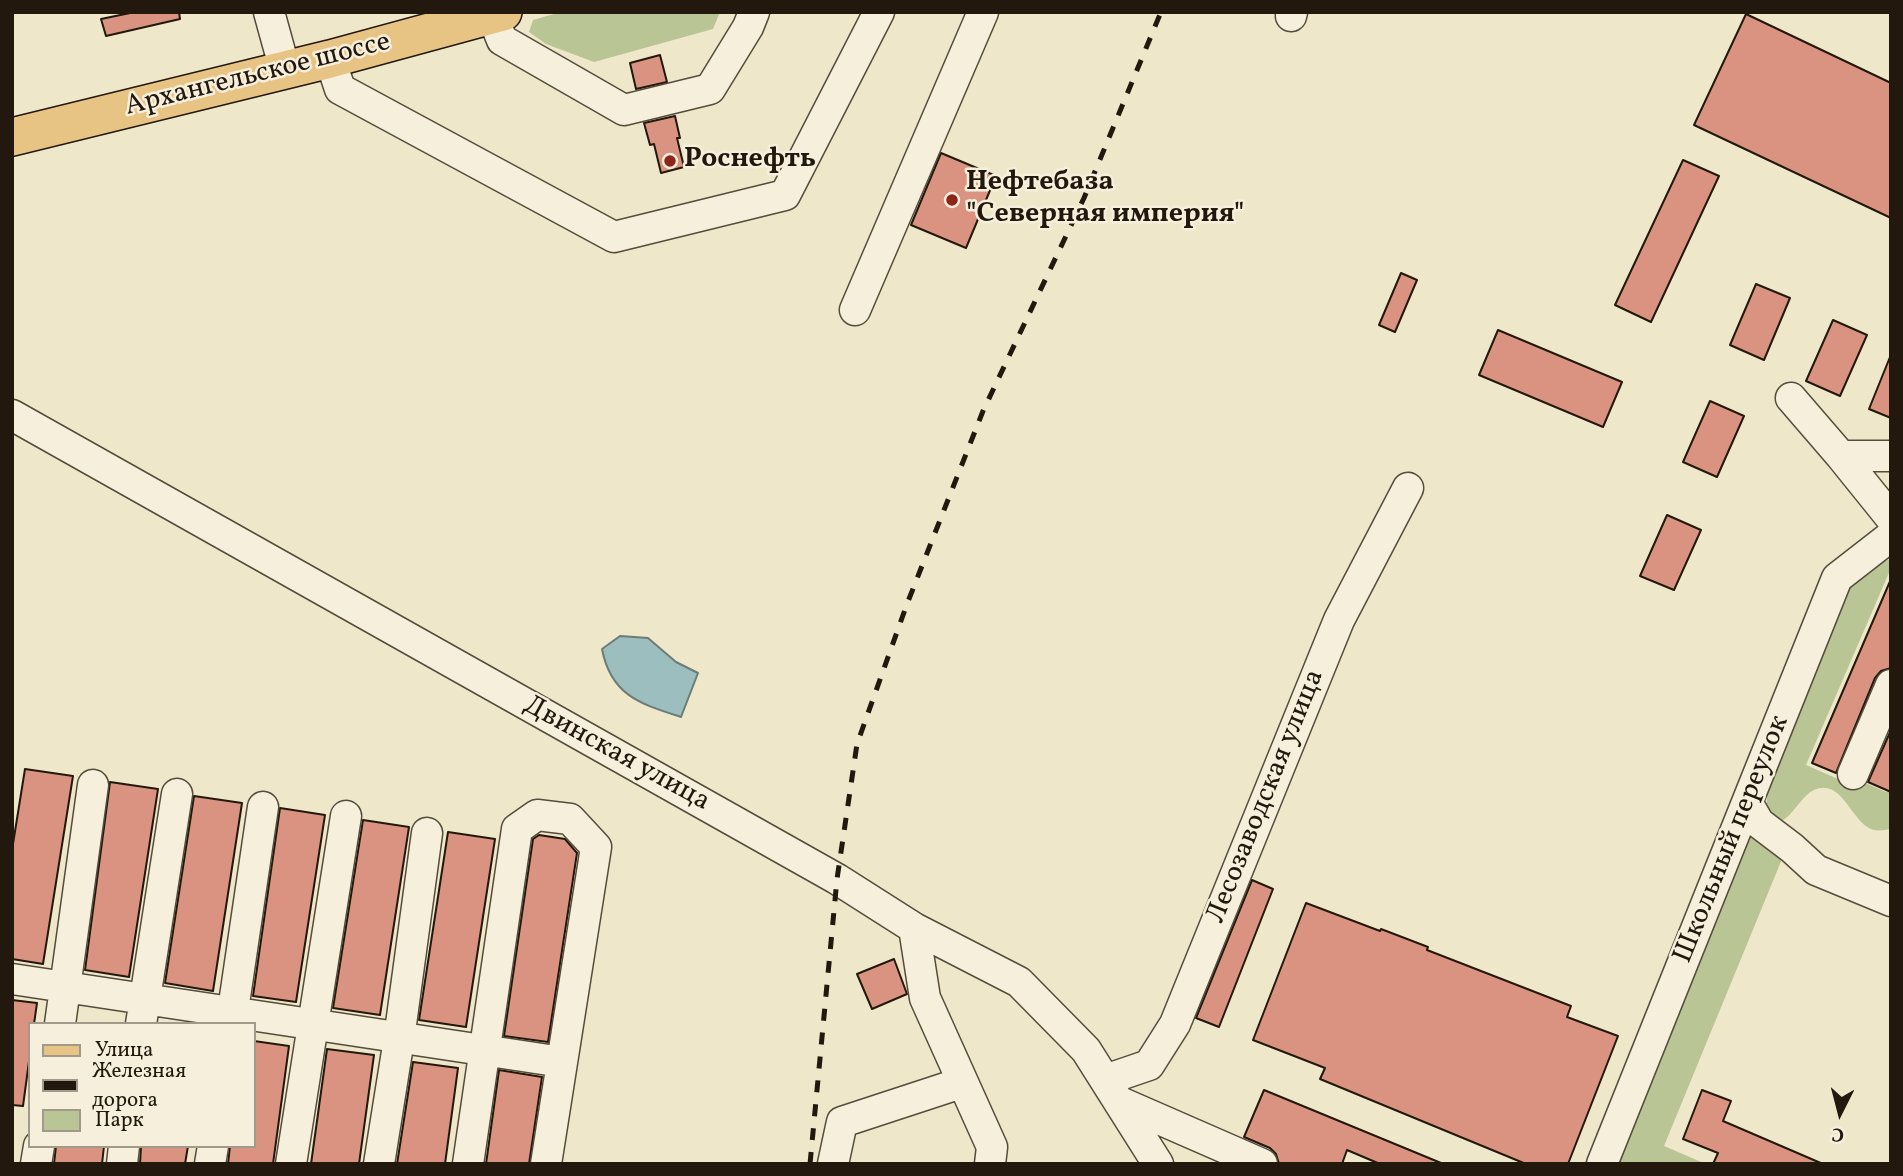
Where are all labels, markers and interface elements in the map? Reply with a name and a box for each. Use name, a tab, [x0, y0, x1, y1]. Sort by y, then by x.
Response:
street label: Архангельское шоссе	[122, 27, 394, 125]
place label: Роснефть	[684, 144, 816, 178]
marker: Роснефть	[662, 153, 678, 169]
place label: Нефтебаза "Северная империя"	[966, 167, 1244, 233]
marker: Нефтебаза "Северная империя"	[944, 192, 960, 208]
street label: Лесозаводская улица	[1201, 665, 1333, 929]
street label: Двинская улица	[517, 690, 715, 820]
street label: Школьный переулок	[1668, 711, 1798, 969]
legend	[28, 1022, 256, 1148]
text: Улица	[95, 1036, 153, 1065]
text: Железная дорога	[92, 1057, 186, 1115]
north arrow	[1805, 1078, 1875, 1148]
text: Парк	[95, 1106, 144, 1135]
text: С	[1830, 1120, 1845, 1147]

